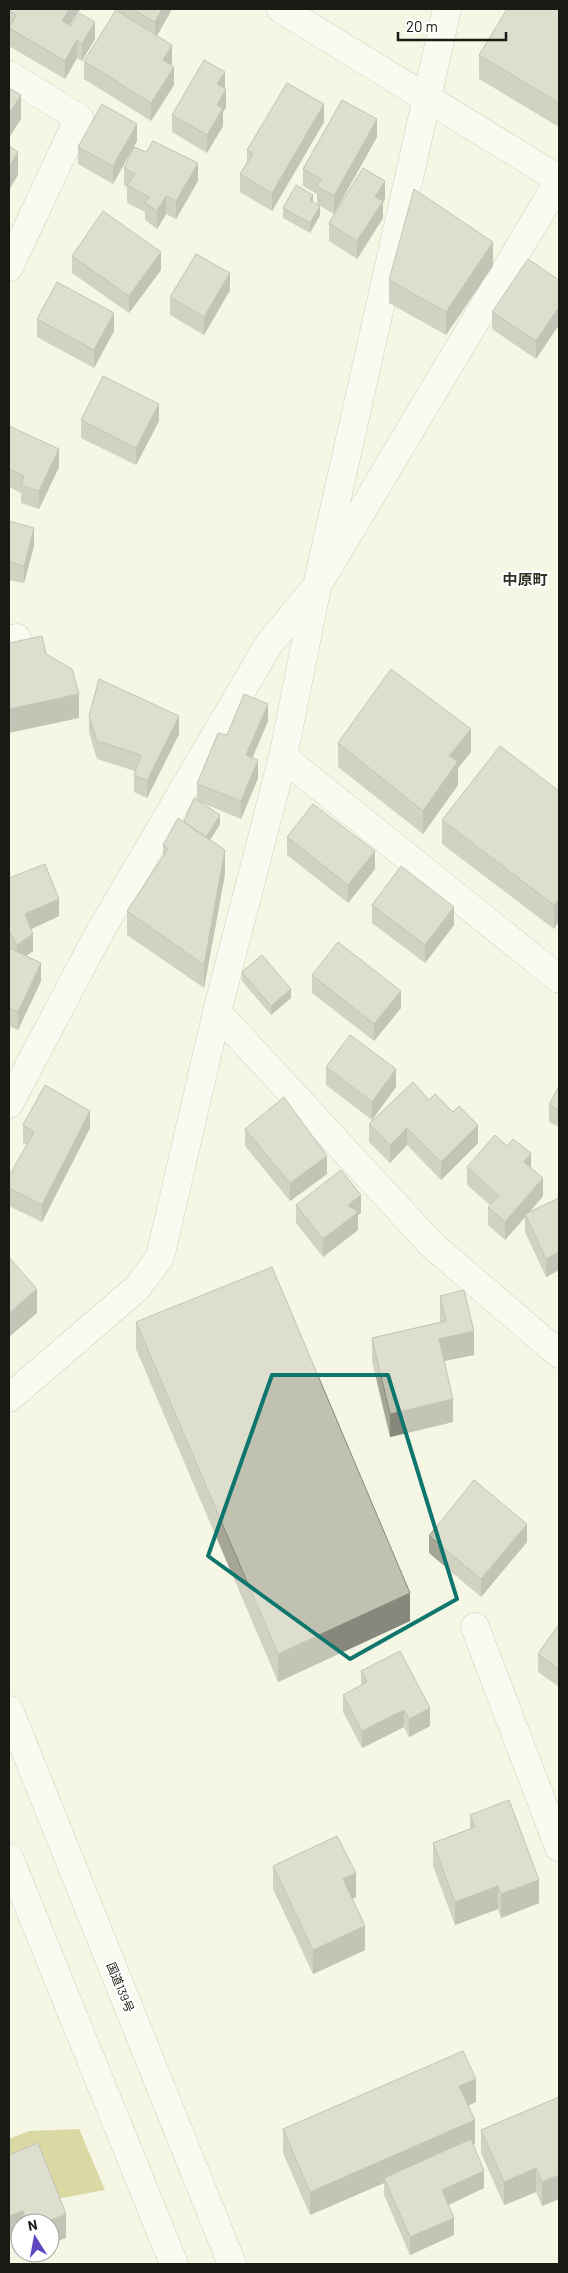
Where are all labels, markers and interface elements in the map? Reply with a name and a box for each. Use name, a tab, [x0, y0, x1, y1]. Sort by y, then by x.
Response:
scale bar	[398, 10, 506, 42]
text: 20 m	[406, 17, 438, 35]
district label: 中原町	[502, 570, 548, 588]
street label: 国道139号	[105, 1960, 137, 2014]
north arrow	[10, 2213, 60, 2263]
text: N	[26, 2216, 39, 2234]

